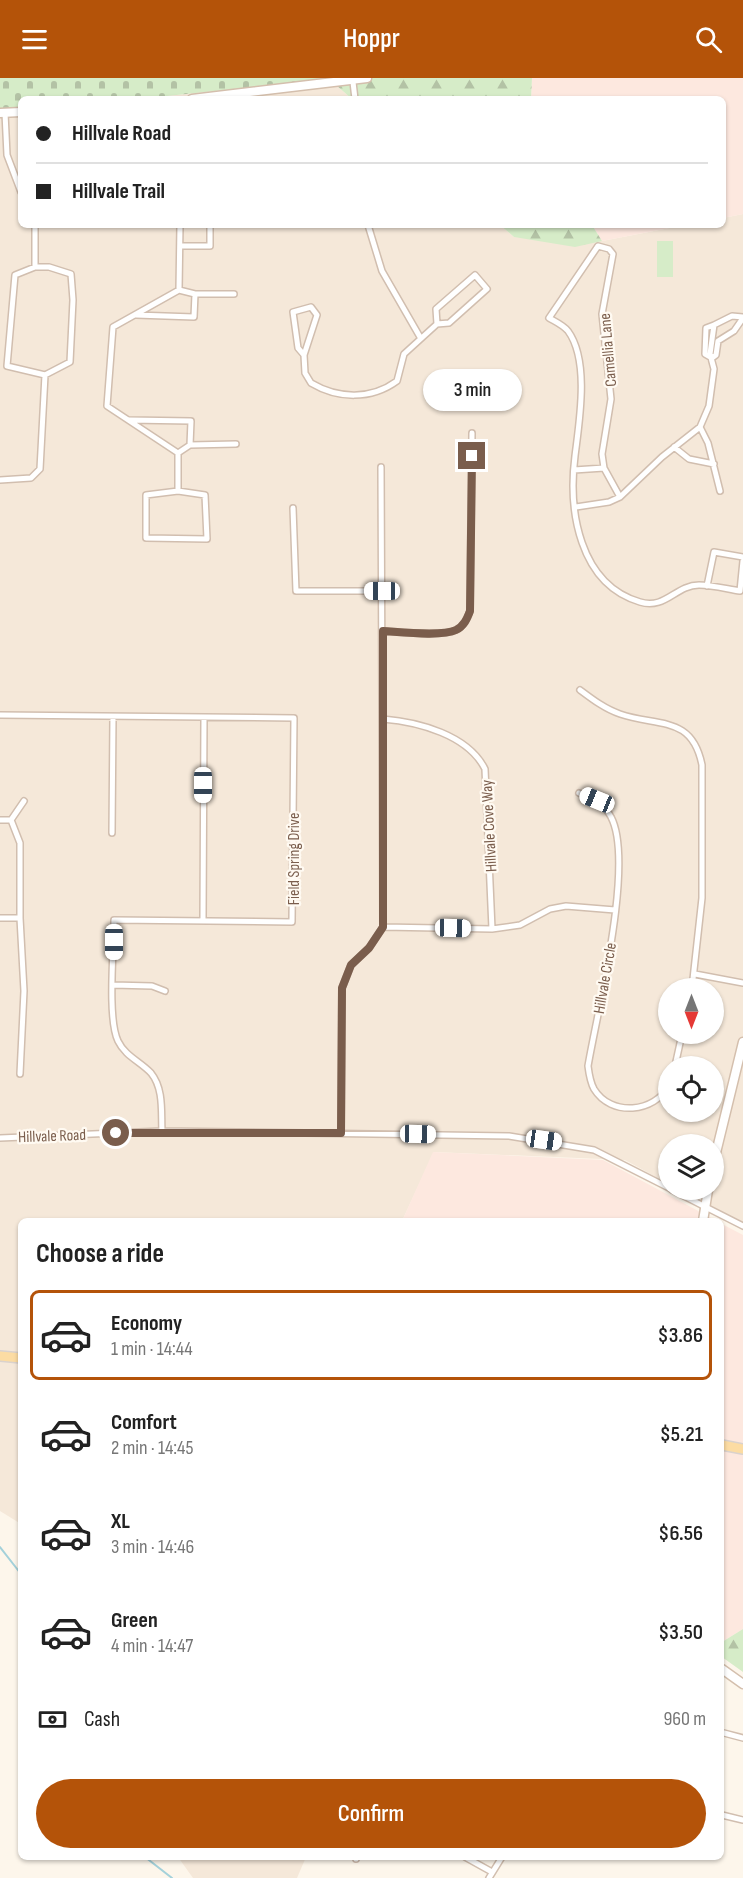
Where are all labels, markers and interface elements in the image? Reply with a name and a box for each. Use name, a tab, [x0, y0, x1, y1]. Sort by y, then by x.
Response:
icon: menu	[18, 23, 51, 56]
text: Hoppr	[343, 23, 400, 55]
icon: search	[692, 23, 725, 56]
text: Hillvale Road	[72, 120, 171, 147]
text: Hillvale Trail	[72, 178, 165, 205]
street label: Camellia Lane	[596, 312, 621, 387]
callout: 3 min	[422, 369, 522, 411]
text: 3 min	[454, 378, 491, 402]
route end	[458, 442, 485, 469]
car	[364, 582, 400, 600]
car	[194, 767, 212, 803]
street label: Hillvale Cove Way	[478, 779, 501, 873]
car	[577, 785, 617, 815]
street label: Field Spring Drive	[285, 813, 304, 905]
car	[435, 919, 471, 937]
car	[105, 924, 123, 960]
street label: Hillvale Circle	[590, 941, 621, 1015]
north arrow	[658, 978, 724, 1044]
map controls	[658, 978, 724, 1200]
button: locate	[658, 1056, 724, 1122]
route start	[102, 1119, 129, 1146]
car	[400, 1125, 436, 1143]
street label: Hillvale Road	[18, 1126, 86, 1147]
car	[525, 1129, 563, 1151]
button: layers	[658, 1134, 724, 1200]
text: Choose a ride	[36, 1238, 164, 1270]
icon: car	[39, 1308, 93, 1362]
text: Economy	[111, 1310, 182, 1337]
text: $3.86	[658, 1322, 703, 1349]
text: 1 min · 14:44	[111, 1337, 193, 1361]
icon: car	[39, 1407, 93, 1461]
text: Comfort	[111, 1409, 177, 1436]
text: $5.21	[660, 1421, 703, 1448]
text: 2 min · 14:45	[111, 1436, 193, 1460]
icon: car	[39, 1506, 93, 1560]
text: XL	[111, 1508, 130, 1535]
text: $6.56	[658, 1520, 703, 1547]
text: 3 min · 14:46	[111, 1535, 194, 1559]
icon: car	[39, 1605, 93, 1659]
text: Green	[111, 1607, 158, 1634]
text: $3.50	[658, 1619, 703, 1646]
text: 4 min · 14:47	[111, 1634, 193, 1658]
icon: cash	[36, 1703, 69, 1736]
text: Cash	[84, 1706, 120, 1733]
text: 960 m	[663, 1707, 706, 1731]
button: Confirm	[36, 1779, 706, 1848]

